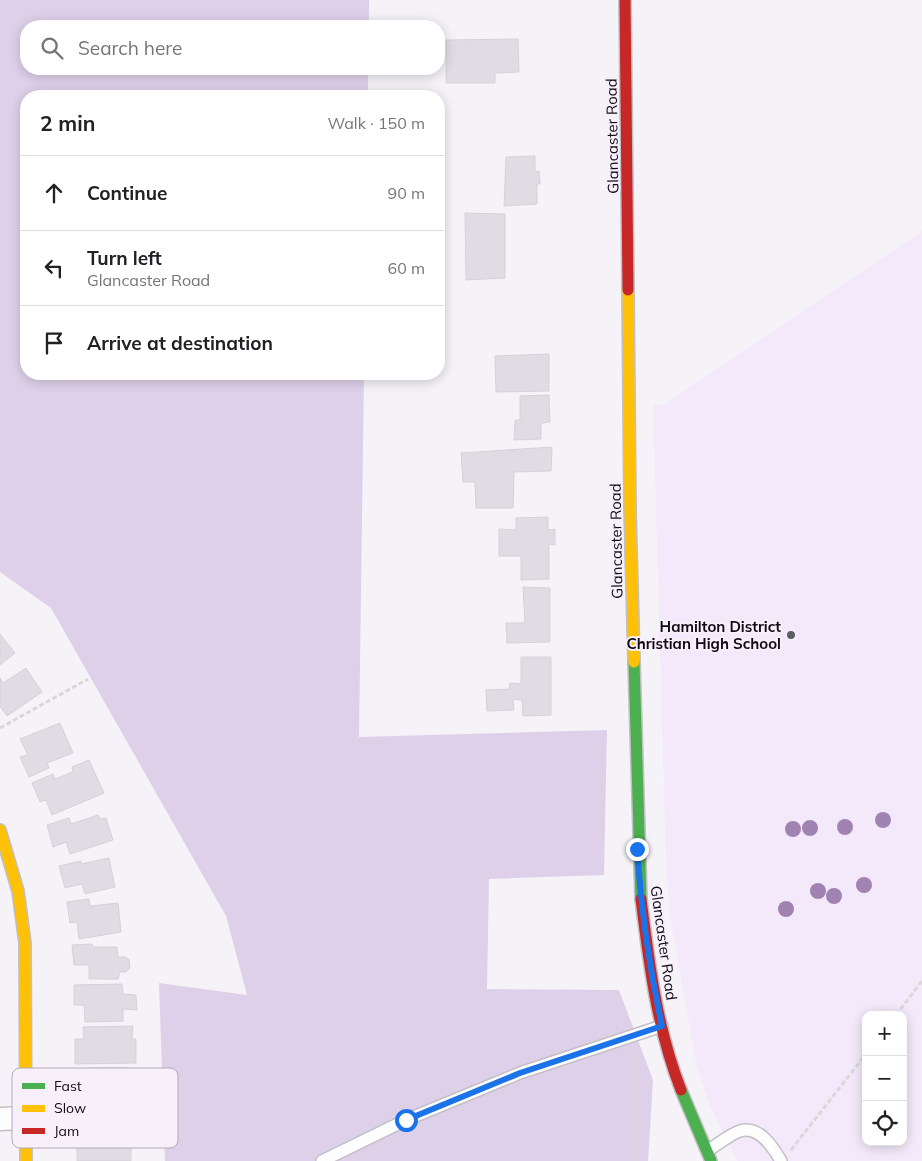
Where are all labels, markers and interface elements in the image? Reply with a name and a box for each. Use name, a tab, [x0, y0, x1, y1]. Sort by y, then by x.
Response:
search box	[20, 20, 445, 75]
icon: search	[38, 34, 66, 62]
text: Search here	[78, 36, 182, 60]
street label: Glancaster Road	[601, 78, 623, 194]
text: 2 min	[40, 110, 95, 136]
text: Walk · 150 m	[327, 113, 425, 133]
icon: ahead	[40, 179, 68, 207]
text: Continue	[87, 181, 167, 205]
text: 90 m	[388, 183, 425, 203]
text: Turn left	[87, 246, 162, 270]
icon: left	[40, 254, 68, 282]
text: 60 m	[388, 258, 425, 278]
text: Glancaster Road	[87, 270, 210, 290]
icon: arrive	[40, 329, 68, 357]
text: Arrive at destination	[87, 331, 273, 355]
street label: Glancaster Road	[605, 483, 627, 599]
place label: Hamilton District Christian High School	[626, 617, 781, 653]
marker: Hamilton District Christian High School	[785, 629, 797, 641]
route end	[626, 838, 649, 861]
street label: Glancaster Road	[647, 884, 681, 1002]
map controls	[862, 1011, 907, 1146]
button: +	[862, 1011, 907, 1056]
button: −	[862, 1056, 907, 1101]
legend	[12, 1068, 178, 1148]
text: Fast	[54, 1077, 82, 1095]
text: Slow	[54, 1099, 86, 1117]
button: locate	[862, 1101, 907, 1146]
route start	[395, 1109, 418, 1132]
text: Jam	[54, 1122, 79, 1140]

